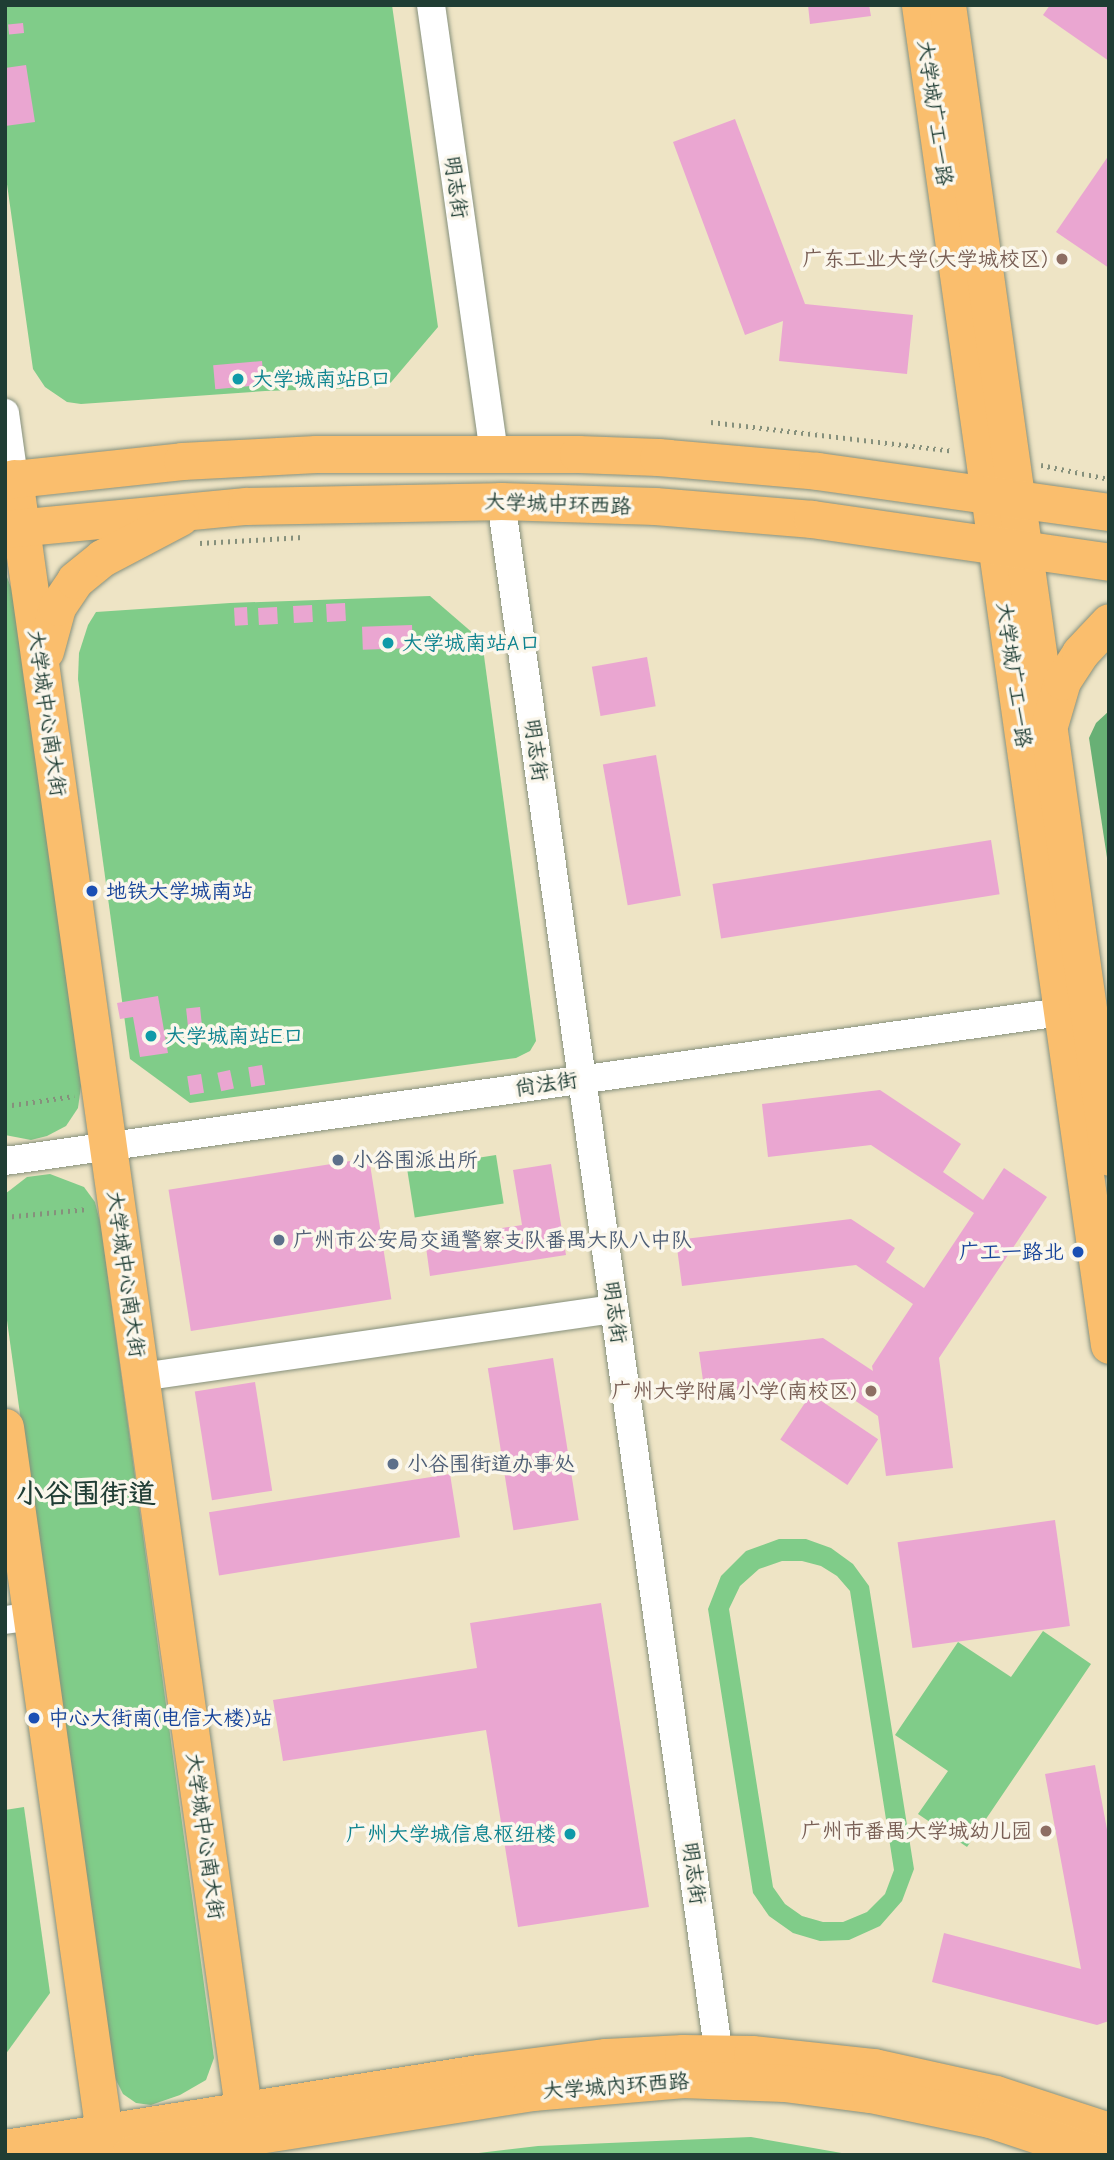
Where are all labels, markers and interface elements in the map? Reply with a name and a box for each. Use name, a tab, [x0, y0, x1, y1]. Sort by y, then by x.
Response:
street label: 大学城广工一路	[912, 38, 958, 188]
street label: 明志街	[439, 154, 473, 220]
place label: 广东工业大学(大学城校区)	[802, 246, 1048, 272]
marker: 广东工业大学(大学城校区)	[1054, 251, 1070, 267]
place label: 大学城南站B口	[252, 366, 391, 392]
marker: 大学城南站B口	[230, 371, 246, 387]
street label: 大学城中环西路	[484, 489, 632, 519]
street label: 大学城广工一路	[991, 600, 1037, 750]
street label: 大学城中心南大街	[23, 628, 71, 798]
place label: 大学城南站A口	[402, 630, 540, 656]
marker: 大学城南站A口	[380, 635, 396, 651]
street label: 明志街	[519, 717, 553, 783]
place label: 地铁大学城南站	[106, 878, 253, 904]
marker: 地铁大学城南站	[84, 883, 100, 899]
place label: 大学城南站E口	[165, 1023, 304, 1049]
marker: 大学城南站E口	[143, 1028, 159, 1044]
street label: 尚法街	[513, 1067, 579, 1101]
place label: 小谷围派出所	[352, 1147, 478, 1173]
marker: 小谷围派出所	[330, 1152, 346, 1168]
street label: 大学城中心南大街	[102, 1189, 150, 1359]
place label: 广州市公安局交通警察支队番禺大队八中队	[293, 1227, 692, 1253]
marker: 广州市公安局交通警察支队番禺大队八中队	[271, 1232, 287, 1248]
place label: 广工一路北	[959, 1239, 1064, 1265]
marker: 广工一路北	[1070, 1244, 1086, 1260]
street label: 明志街	[598, 1279, 632, 1345]
place label: 广州大学附属小学(南校区)	[611, 1378, 857, 1404]
marker: 广州大学附属小学(南校区)	[863, 1383, 879, 1399]
place label: 小谷围街道办事处	[407, 1451, 575, 1477]
marker: 小谷围街道办事处	[385, 1456, 401, 1472]
district label: 小谷围街道	[16, 1477, 156, 1511]
place label: 中心大街南(电信大楼)站	[48, 1705, 273, 1731]
marker: 中心大街南(电信大楼)站	[26, 1710, 42, 1726]
street label: 大学城中心南大街	[181, 1751, 229, 1921]
place label: 广州市番禺大学城幼儿园	[801, 1818, 1032, 1844]
place label: 广州大学城信息枢纽楼	[346, 1821, 556, 1847]
marker: 广州市番禺大学城幼儿园	[1038, 1823, 1054, 1839]
marker: 广州大学城信息枢纽楼	[562, 1826, 578, 1842]
street label: 明志街	[677, 1840, 711, 1906]
street label: 大学城内环西路	[542, 2068, 690, 2104]

